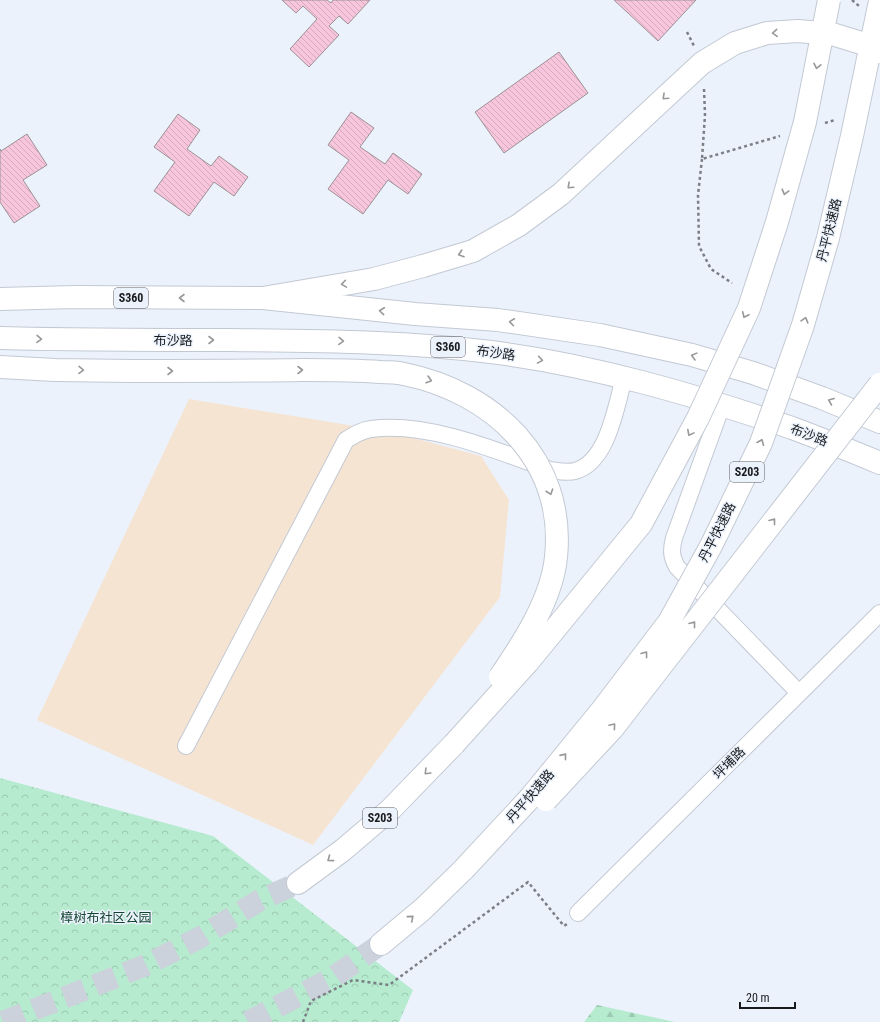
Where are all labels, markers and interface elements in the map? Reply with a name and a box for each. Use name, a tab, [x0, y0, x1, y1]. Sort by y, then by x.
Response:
one-way arrow	[772, 28, 778, 37]
one-way arrow	[813, 63, 821, 69]
one-way arrow	[662, 92, 670, 100]
one-way arrow	[567, 181, 575, 188]
one-way arrow	[782, 189, 790, 195]
street label: 丹平快速路	[814, 197, 844, 263]
one-way arrow	[457, 250, 464, 258]
one-way arrow	[341, 280, 347, 288]
road number: S360	[114, 288, 148, 308]
one-way arrow	[179, 294, 185, 302]
one-way arrow	[379, 306, 385, 315]
one-way arrow	[742, 312, 750, 319]
one-way arrow	[800, 317, 809, 324]
one-way arrow	[509, 318, 515, 327]
street label: 布沙路	[153, 333, 193, 348]
one-way arrow	[36, 335, 42, 343]
one-way arrow	[208, 336, 214, 344]
one-way arrow	[338, 337, 344, 346]
road number: S360	[431, 337, 465, 357]
street label: 布沙路	[476, 343, 516, 363]
one-way arrow	[691, 352, 698, 361]
one-way arrow	[537, 355, 543, 364]
one-way arrow	[78, 366, 84, 375]
one-way arrow	[297, 366, 303, 374]
one-way arrow	[167, 367, 173, 375]
one-way arrow	[425, 375, 432, 384]
one-way arrow	[828, 398, 835, 406]
street label: 布沙路	[788, 421, 830, 449]
one-way arrow	[687, 429, 695, 436]
one-way arrow	[756, 439, 764, 447]
road number: S203	[730, 462, 764, 482]
one-way arrow	[545, 489, 554, 496]
street label: 丹平快速路	[696, 500, 738, 564]
one-way arrow	[768, 518, 775, 525]
one-way arrow	[689, 621, 696, 628]
one-way arrow	[640, 651, 647, 658]
one-way arrow	[609, 723, 616, 731]
street label: 坪埔路	[710, 744, 748, 782]
one-way arrow	[560, 753, 567, 760]
one-way arrow	[424, 767, 432, 775]
street label: 丹平快速路	[503, 767, 557, 825]
road number: S203	[363, 808, 397, 828]
one-way arrow	[328, 854, 335, 861]
park label: 樟树布社区公园	[60, 910, 152, 925]
one-way arrow	[407, 916, 414, 923]
scale bar	[740, 984, 795, 1010]
text: 20 m	[746, 991, 770, 1005]

